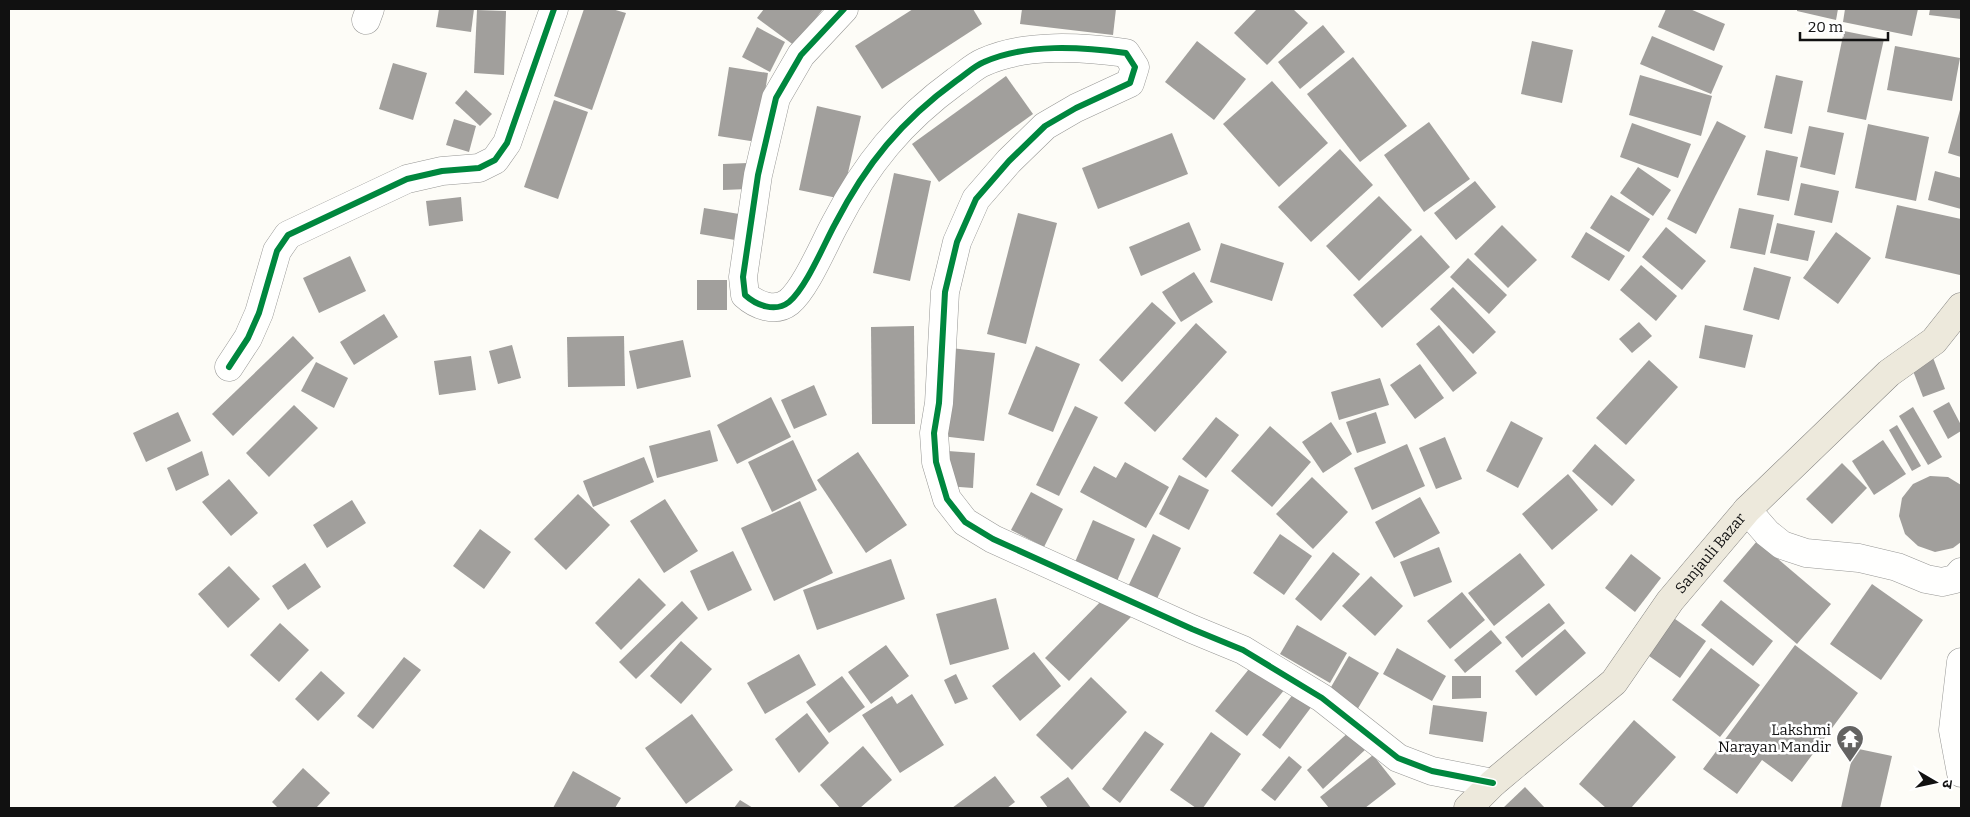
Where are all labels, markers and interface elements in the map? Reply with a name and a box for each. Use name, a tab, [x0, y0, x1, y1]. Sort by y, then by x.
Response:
scale bar	[1800, 10, 1888, 42]
text: 20 m	[1808, 18, 1844, 36]
street label: Sanjauli Bazar	[1671, 509, 1750, 597]
place label: Lakshmi Narayan Mandir	[1718, 721, 1832, 756]
temple icon: Lakshmi Narayan Mandir	[1835, 724, 1865, 763]
north arrow	[1910, 757, 1960, 807]
text: उ	[1938, 779, 1956, 790]

